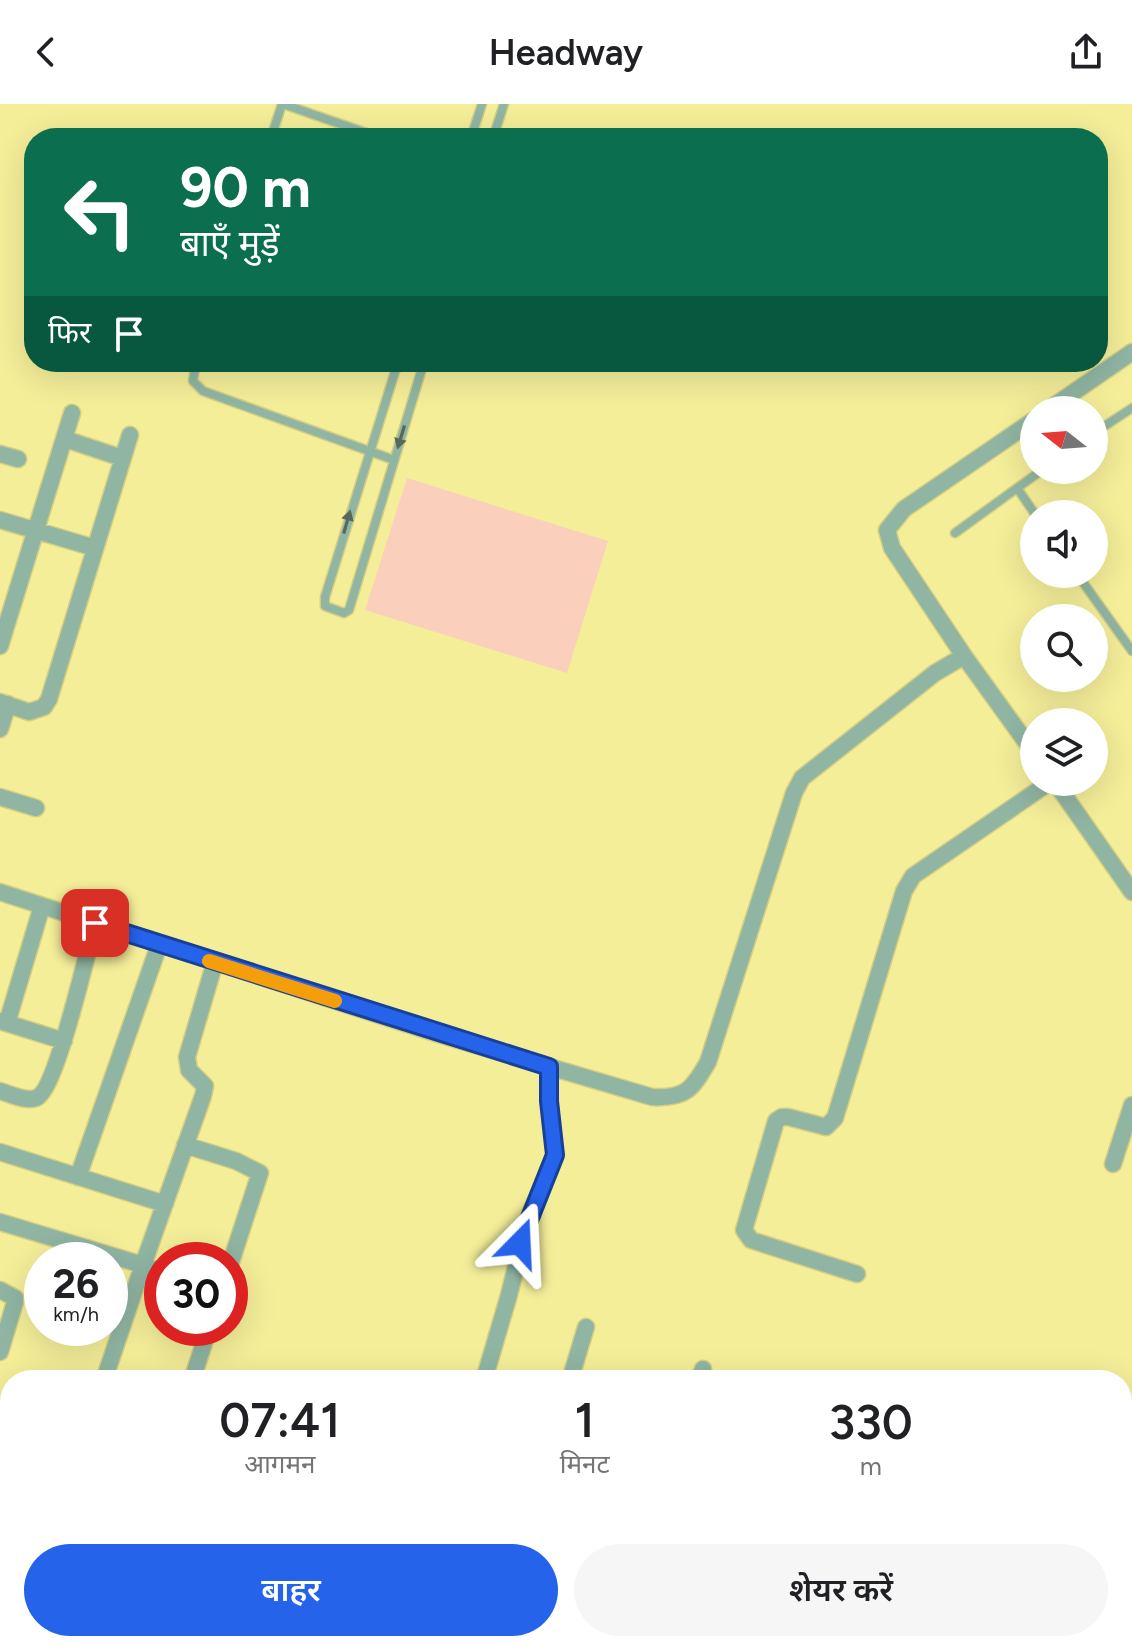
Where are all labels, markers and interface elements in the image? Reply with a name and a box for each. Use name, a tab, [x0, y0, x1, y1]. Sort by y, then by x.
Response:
icon: back	[24, 30, 68, 74]
icon: share	[1064, 30, 1108, 74]
text: Headway	[489, 31, 643, 74]
text: 90 m	[180, 154, 311, 221]
icon: left	[48, 160, 152, 264]
text: बाएँ मुड़ें	[180, 222, 279, 265]
icon: arrive	[107, 312, 151, 356]
text: फिर	[48, 314, 91, 351]
north arrow	[1020, 396, 1108, 484]
map controls	[1020, 396, 1108, 796]
one-way arrow	[394, 425, 407, 449]
button: sound	[1020, 500, 1108, 588]
one-way arrow	[341, 510, 354, 534]
button: search	[1020, 604, 1108, 692]
button: layers	[1020, 708, 1108, 796]
pin	[61, 889, 129, 957]
icon: arrive	[73, 901, 117, 945]
position arrow	[478, 1201, 562, 1285]
speed limit sign: 30	[144, 1242, 248, 1346]
text: 26	[53, 1260, 99, 1308]
text: km/h	[53, 1302, 99, 1326]
text: 07:41	[219, 1391, 340, 1449]
text: 1	[575, 1391, 595, 1449]
text: 330	[829, 1393, 913, 1451]
text: आगमन	[244, 1448, 315, 1480]
text: मिनट	[560, 1448, 610, 1480]
text: m	[860, 1450, 882, 1482]
button: बाहर	[24, 1544, 558, 1636]
button: शेयर करें	[574, 1544, 1108, 1636]

